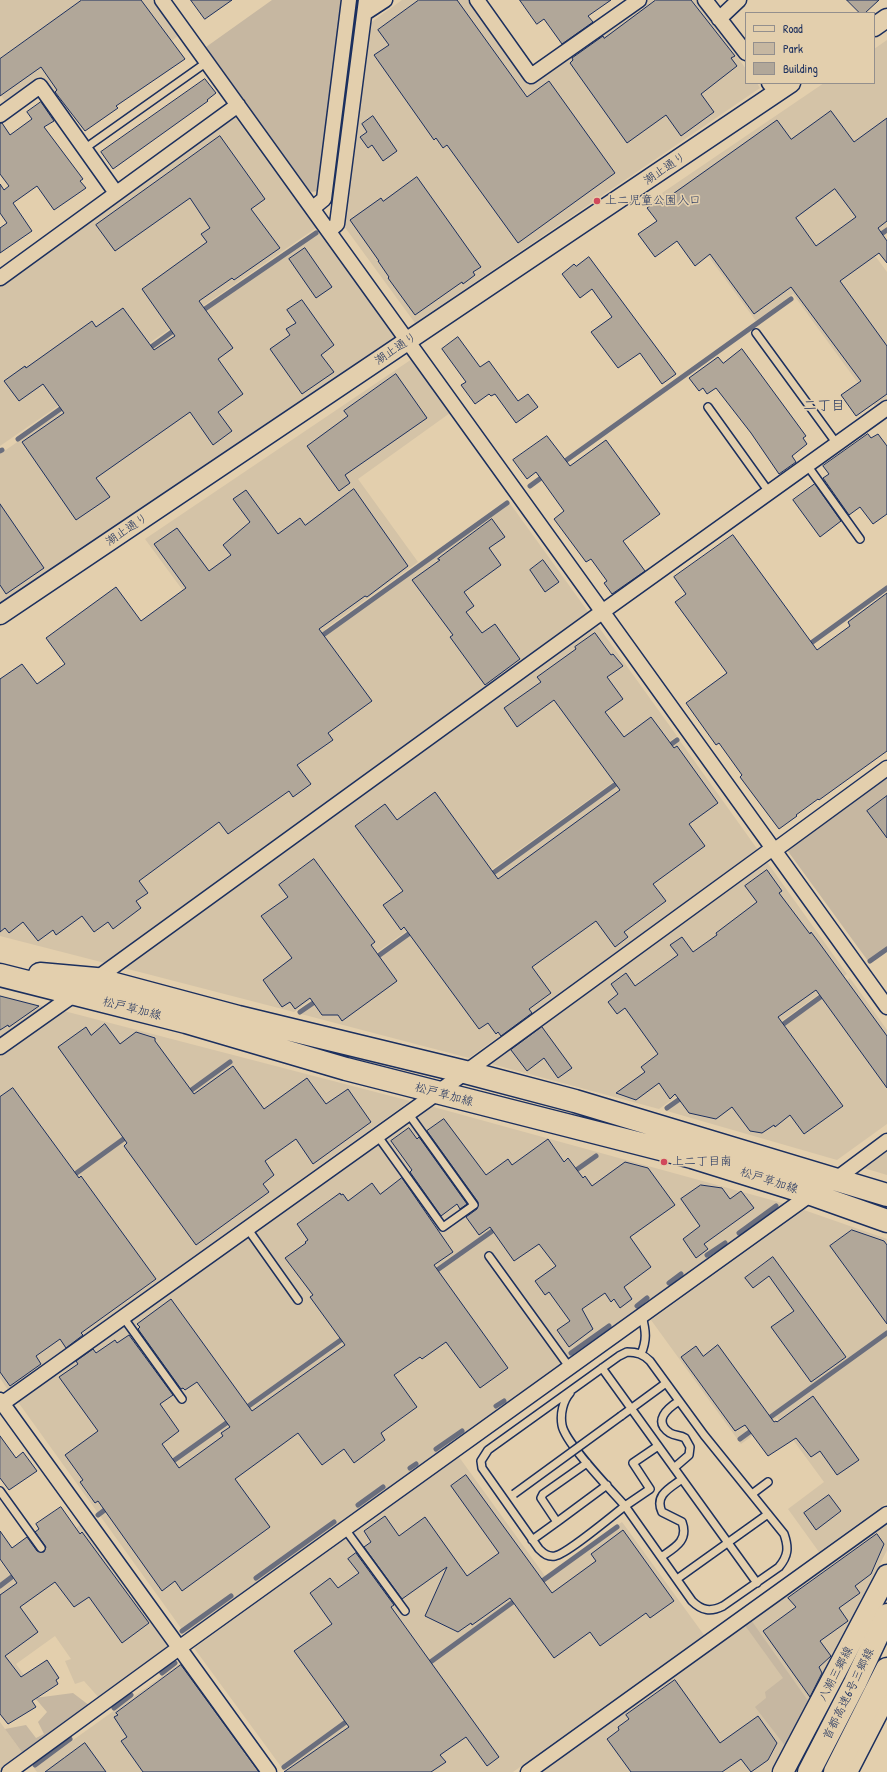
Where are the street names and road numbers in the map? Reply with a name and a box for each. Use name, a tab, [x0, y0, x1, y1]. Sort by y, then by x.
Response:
street label: 潮止通り	[641, 150, 689, 188]
street label: 潮止通り	[372, 330, 420, 368]
street label: 潮止通り	[103, 511, 151, 549]
street label: 松戸草加線	[101, 995, 163, 1023]
street label: 松戸草加線	[413, 1080, 475, 1110]
street label: 松戸草加線	[738, 1165, 800, 1197]
street label: 八潮三郷線	[816, 1644, 856, 1704]
street label: 首都高速6号三郷線	[820, 1646, 878, 1742]

